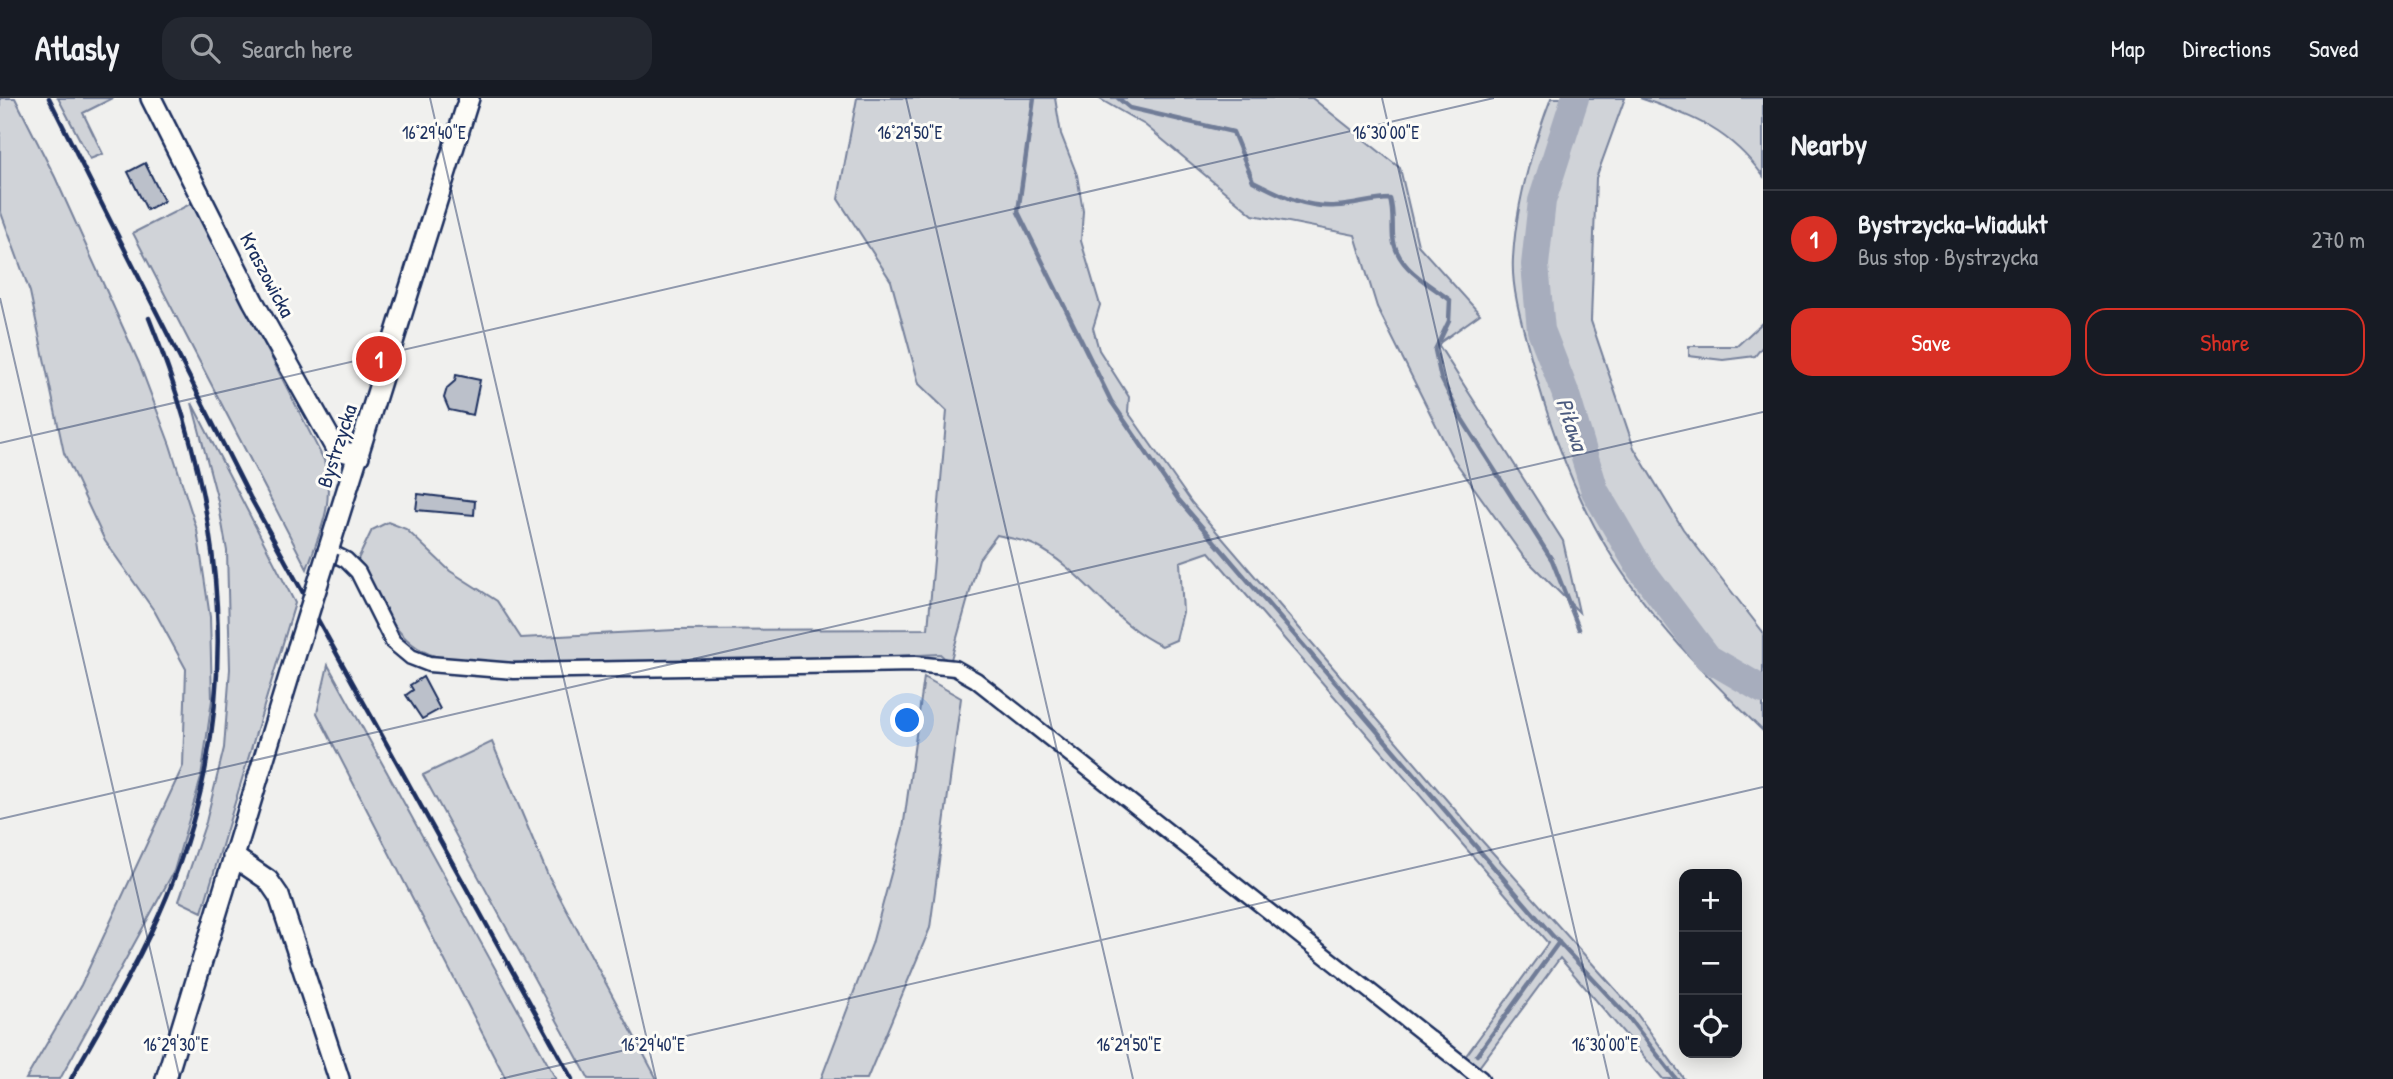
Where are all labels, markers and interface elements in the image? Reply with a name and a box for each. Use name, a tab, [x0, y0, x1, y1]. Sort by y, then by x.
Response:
search box	[162, 17, 652, 80]
text: Atlasly	[35, 26, 120, 70]
icon: search	[186, 29, 224, 67]
text: Search here	[242, 31, 353, 66]
text: Map	[2111, 32, 2145, 64]
text: Directions	[2183, 32, 2271, 64]
text: Saved	[2309, 32, 2358, 64]
text: 16°29'40"E	[402, 120, 466, 145]
text: 16°29'50"E	[878, 120, 943, 145]
text: 16°30'00"E	[1353, 120, 1419, 145]
text: Nearby	[1791, 124, 1867, 164]
text: Bystrzycka-Wiadukt	[1858, 206, 2047, 241]
text: 1	[1810, 224, 1818, 255]
text: 270 m	[2312, 224, 2365, 255]
street label: Kraszowicka	[233, 227, 302, 322]
text: Bus stop · Bystrzycka	[1858, 241, 2038, 272]
button: Save	[1791, 308, 2071, 376]
button: Share	[2085, 308, 2365, 376]
pin: 1	[356, 333, 402, 385]
water label: Piława	[1549, 393, 1597, 456]
street label: Bystrzycka	[309, 401, 364, 491]
your location	[890, 703, 924, 737]
map controls	[1679, 869, 1742, 1058]
button: +	[1679, 869, 1742, 932]
button: −	[1679, 932, 1742, 995]
button: locate	[1679, 995, 1742, 1058]
text: 16°29'30"E	[143, 1032, 209, 1057]
text: 16°29'40"E	[621, 1032, 685, 1057]
text: 16°29'50"E	[1097, 1032, 1162, 1057]
text: 16°30'00"E	[1572, 1032, 1638, 1057]

